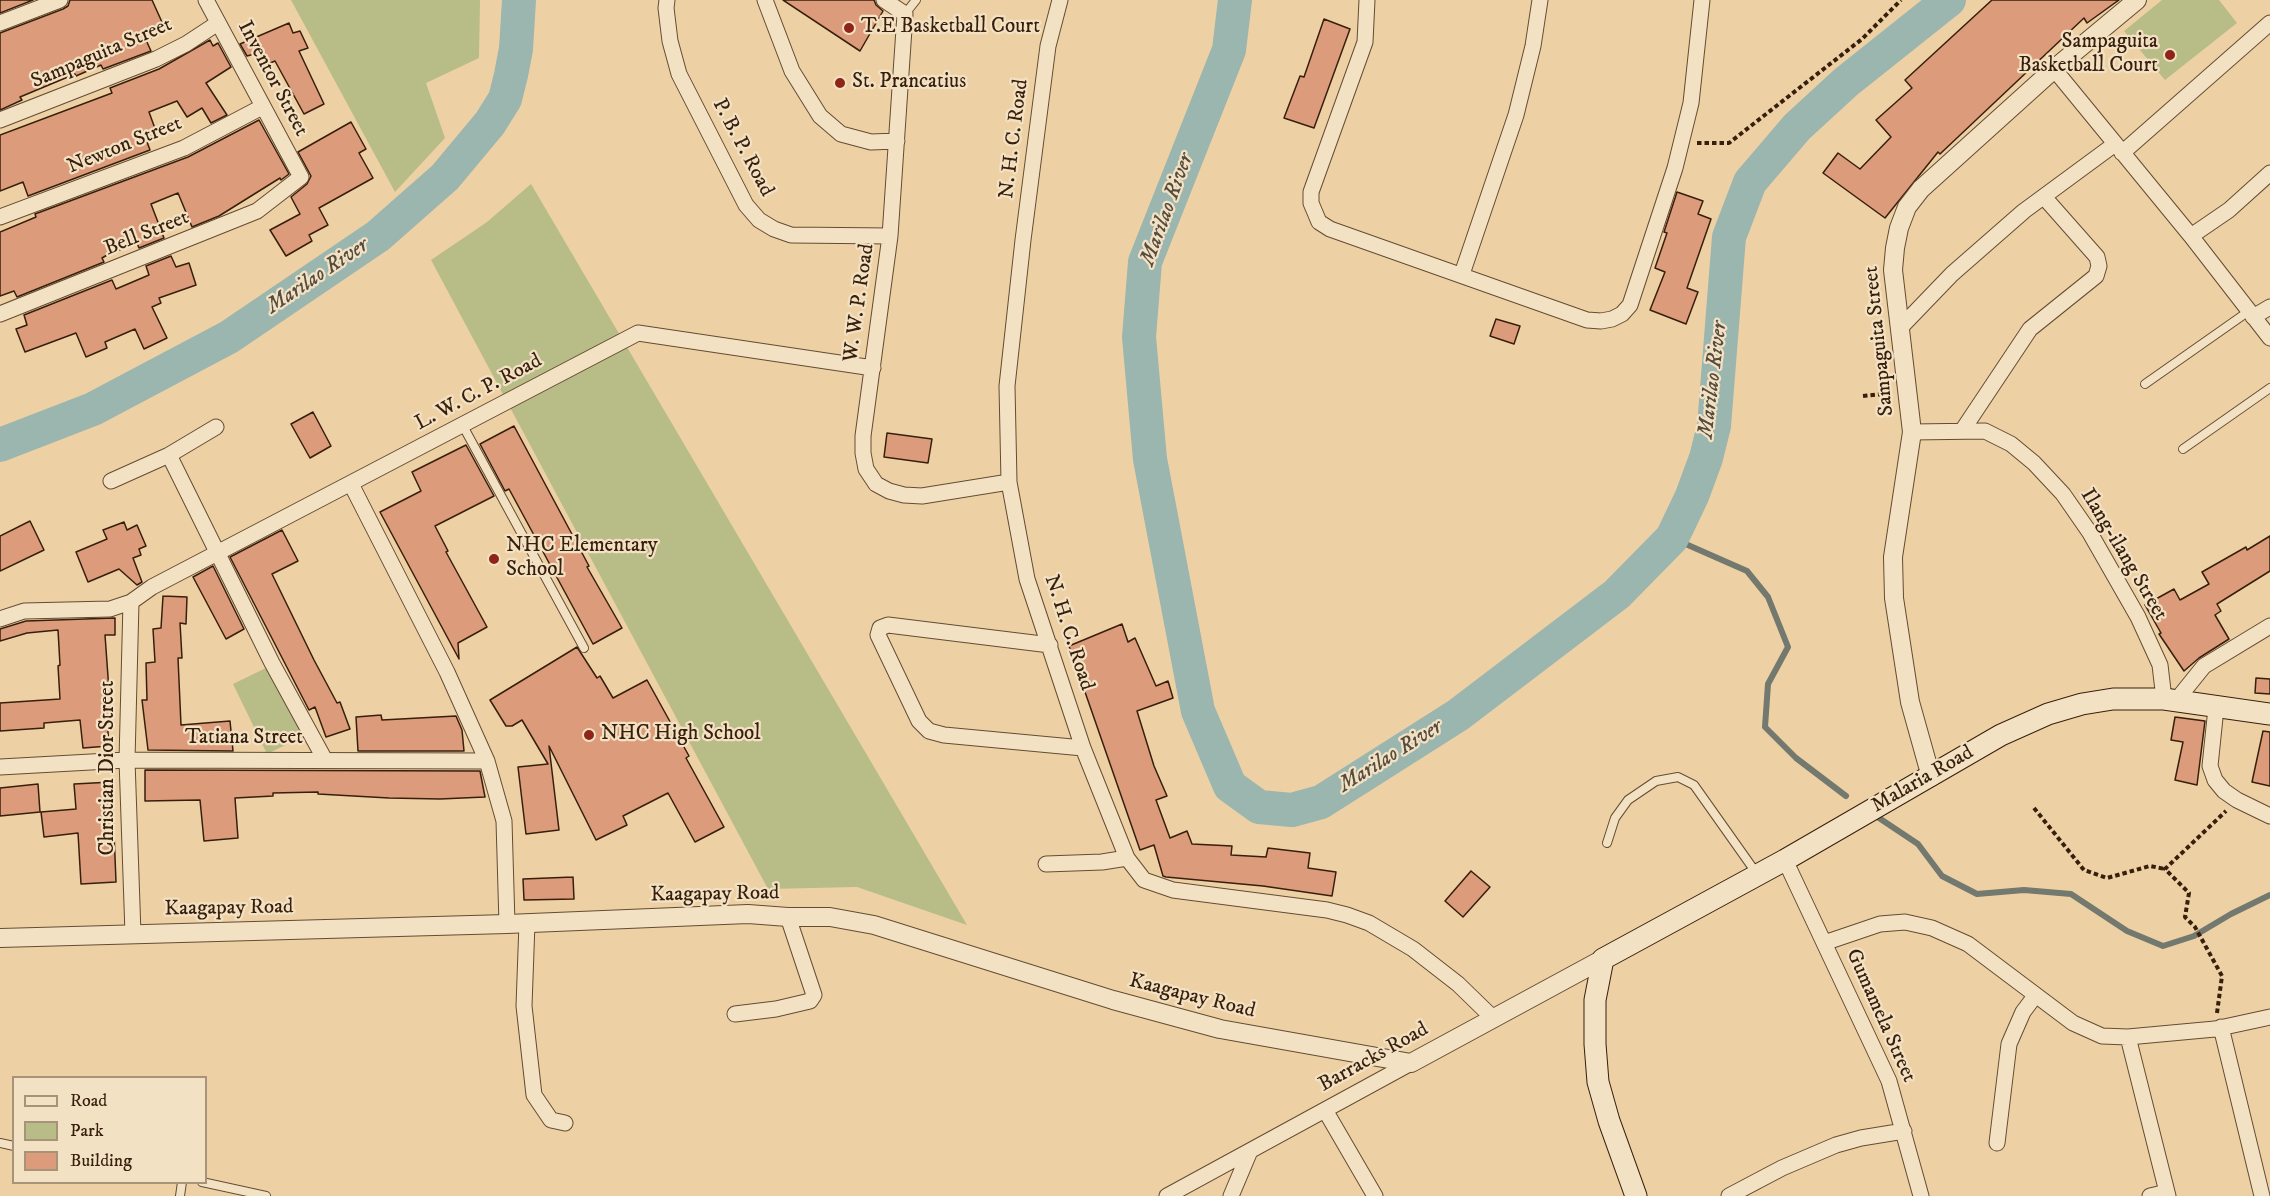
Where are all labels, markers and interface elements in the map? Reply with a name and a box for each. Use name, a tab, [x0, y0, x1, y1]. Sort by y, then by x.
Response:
street label: Sampaguita Street	[28, 13, 176, 95]
place label: T.E Basketball Court	[861, 15, 1040, 41]
street label: Inventor Street	[231, 17, 313, 141]
marker: T.E Basketball Court	[842, 21, 856, 35]
place label: Sampaguita Basketball Court	[2018, 30, 2158, 80]
marker: Sampaguita Basketball Court	[2163, 48, 2177, 62]
place label: St. Prancatius	[852, 70, 966, 96]
marker: St. Prancatius	[833, 76, 847, 90]
street label: N. H. C. Road	[995, 78, 1035, 200]
street label: P. B. P. Road	[706, 95, 778, 201]
street label: Newton Street	[64, 112, 186, 180]
water label: Marilao River	[1136, 150, 1200, 270]
street label: Bell Street	[101, 206, 193, 262]
water label: Marilao River	[262, 233, 374, 321]
street label: W. W. P. Road	[839, 242, 881, 364]
street label: Sampaguita Street	[1860, 265, 1900, 417]
water label: Marilao River	[1694, 320, 1734, 440]
street label: L. W. C. P. Road	[411, 349, 547, 437]
street label: Ilang-ilang Street	[2074, 484, 2172, 626]
place label: NHC Elementary School	[506, 534, 658, 584]
marker: NHC Elementary School	[487, 552, 501, 566]
street label: N. H. C. Road	[1037, 572, 1099, 694]
street label: Christian Dior Street	[96, 681, 122, 855]
water label: Marilao River	[1334, 715, 1448, 799]
place label: NHC High School	[601, 722, 761, 748]
street label: Tatiana Street	[185, 726, 303, 752]
marker: NHC High School	[582, 728, 596, 742]
street label: Malaria Road	[1868, 741, 1978, 819]
street label: Kaagapay Road	[650, 881, 780, 909]
street label: Kaagapay Road	[164, 895, 294, 923]
street label: Gumamela Street	[1839, 945, 1921, 1087]
street label: Kaagapay Road	[1126, 969, 1258, 1025]
street label: Barracks Road	[1315, 1018, 1433, 1098]
legend	[12, 1076, 207, 1184]
text: Road	[70, 1090, 107, 1112]
text: Park	[70, 1120, 104, 1142]
text: Building	[70, 1150, 132, 1172]

